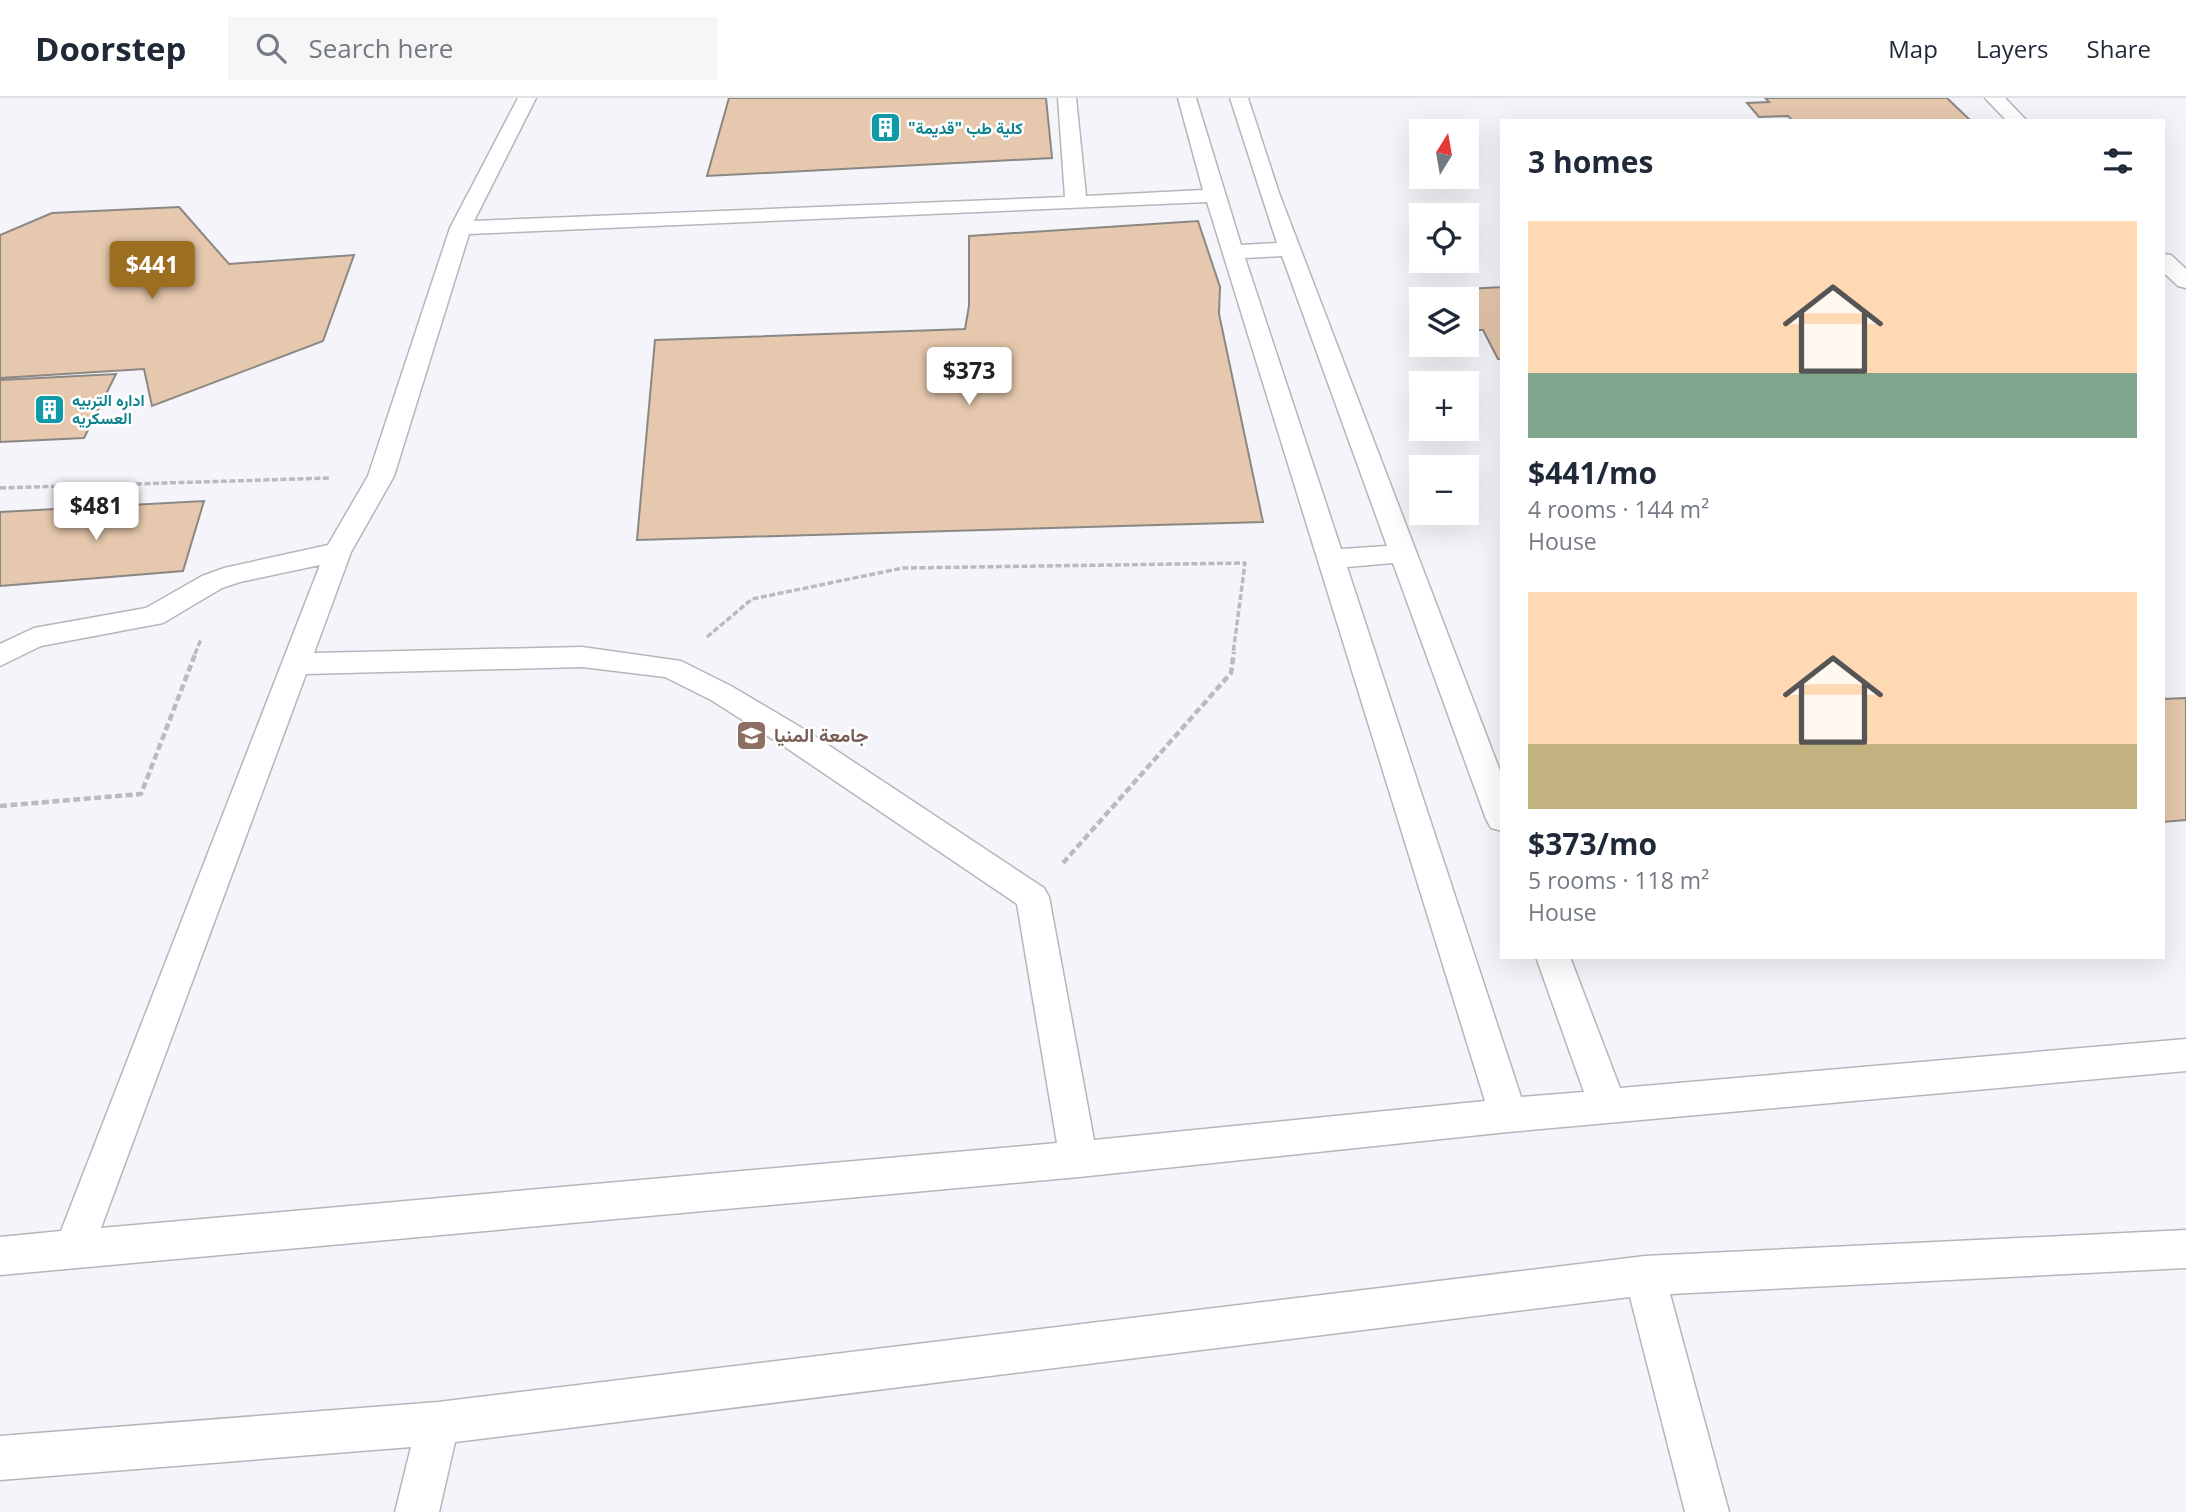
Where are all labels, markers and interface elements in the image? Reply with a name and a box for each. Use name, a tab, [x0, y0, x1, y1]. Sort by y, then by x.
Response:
search box	[228, 17, 718, 80]
text: Doorstep	[35, 26, 186, 71]
icon: search	[252, 29, 290, 67]
text: Search here	[308, 30, 453, 66]
text: Map	[1888, 32, 1938, 65]
text: Layers	[1976, 32, 2049, 65]
text: Share	[2087, 32, 2151, 65]
building icon: "كلية طب "قديمة	[868, 111, 902, 145]
place label: "كلية طب "قديمة	[908, 117, 1023, 139]
north arrow	[1409, 119, 1479, 189]
map controls	[1409, 119, 1479, 525]
text: 3 homes	[1528, 141, 1653, 182]
icon: filters	[2099, 142, 2137, 180]
button: locate	[1409, 203, 1479, 273]
pin: $441	[111, 242, 193, 301]
text: $441	[126, 248, 178, 280]
icon: home	[1770, 266, 1896, 392]
button: layers	[1409, 287, 1479, 357]
pin: $373	[928, 348, 1010, 407]
text: $373	[943, 354, 995, 386]
button: +	[1409, 371, 1479, 441]
place label: اداره التربيه العسكريه	[72, 389, 145, 429]
building icon: اداره التربيه العسكريه	[32, 392, 66, 426]
text: $441/mo	[1528, 452, 1657, 493]
button: −	[1409, 455, 1479, 525]
pin: $481	[55, 482, 137, 542]
text: $481	[70, 489, 122, 521]
text: 4 rooms · 144 m²	[1528, 493, 1709, 525]
text: House	[1528, 525, 1597, 557]
icon: home	[1770, 637, 1896, 763]
school or university icon: جامعة المنيا	[734, 718, 768, 752]
place label: جامعة المنيا	[774, 722, 869, 748]
text: $373/mo	[1528, 823, 1657, 864]
text: 5 rooms · 118 m²	[1528, 864, 1709, 896]
text: House	[1528, 896, 1597, 928]

